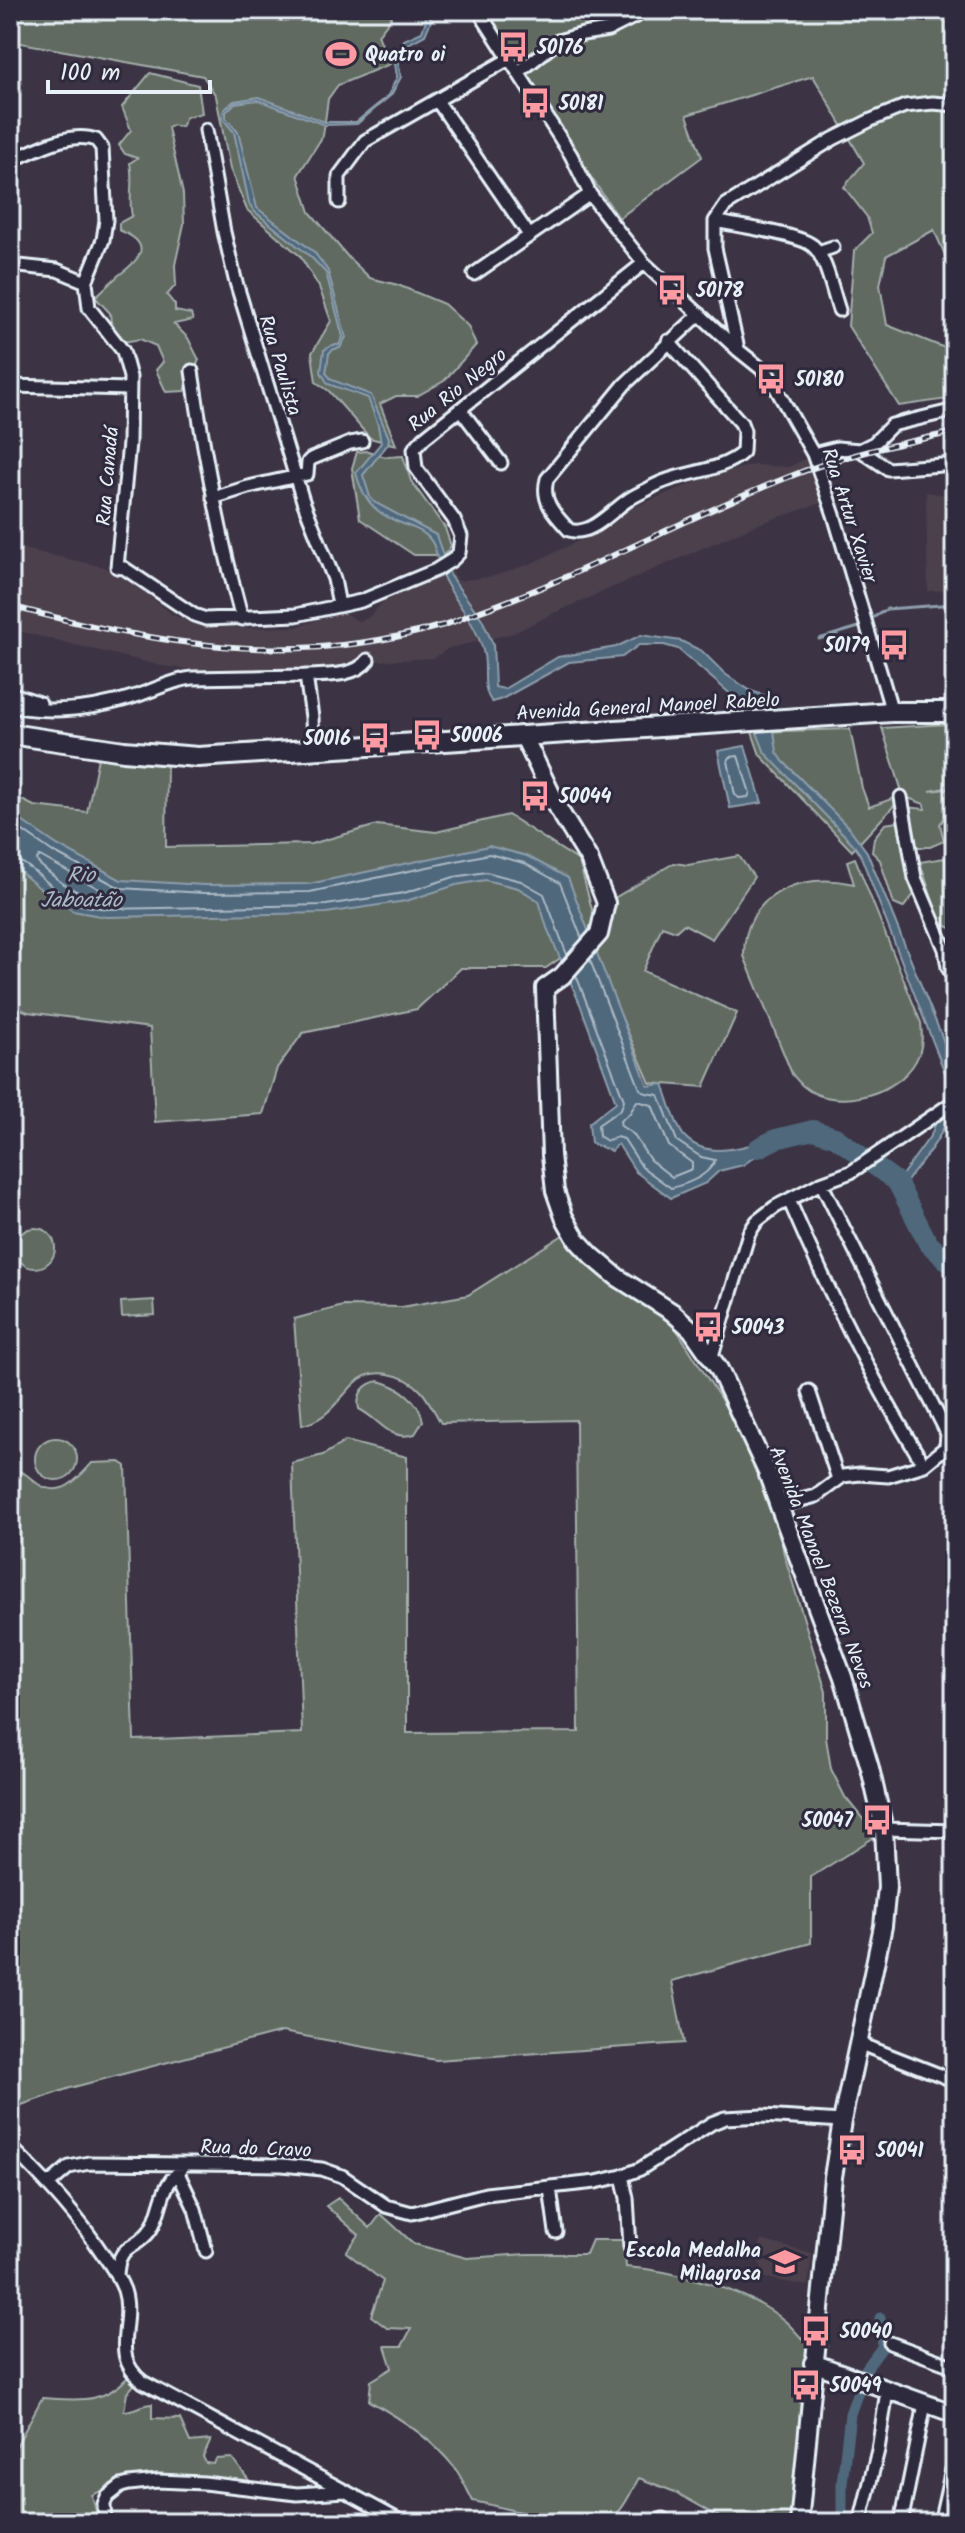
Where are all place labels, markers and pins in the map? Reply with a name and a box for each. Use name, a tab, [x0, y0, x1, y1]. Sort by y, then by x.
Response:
bus stop icon: 50176	[496, 30, 530, 64]
place label: 50176	[536, 33, 584, 65]
sports icon: Quatro oi	[324, 37, 358, 71]
place label: Quatro oi	[365, 40, 446, 72]
bus stop icon: 50181	[518, 86, 552, 120]
place label: 50181	[558, 89, 603, 121]
bus stop icon: 50178	[655, 273, 689, 307]
place label: 50178	[695, 276, 744, 308]
bus stop icon: 50180	[754, 362, 788, 396]
place label: 50180	[794, 365, 844, 397]
bus stop icon: 50179	[877, 628, 911, 662]
place label: 50179	[823, 631, 870, 663]
bus stop icon: 50006	[410, 718, 444, 752]
bus stop icon: 50016	[358, 721, 392, 755]
place label: 50006	[450, 721, 503, 753]
place label: 50016	[302, 724, 351, 756]
bus stop icon: 50044	[518, 779, 552, 813]
place label: 50044	[558, 782, 612, 814]
bus stop icon: 50043	[691, 1310, 725, 1344]
place label: 50043	[731, 1313, 785, 1345]
bus stop icon: 50047	[860, 1803, 894, 1837]
place label: 50047	[801, 1806, 854, 1838]
bus stop icon: 50041	[835, 2133, 869, 2167]
place label: 50041	[875, 2136, 924, 2168]
place label: Escola Medalha Milagrosa	[626, 2236, 761, 2291]
school or university icon: Escola Medalha Milagrosa	[768, 2245, 802, 2279]
bus stop icon: 50040	[799, 2314, 833, 2348]
place label: 50040	[839, 2317, 893, 2349]
bus stop icon: 50049	[789, 2368, 823, 2402]
place label: 50049	[829, 2371, 882, 2403]

